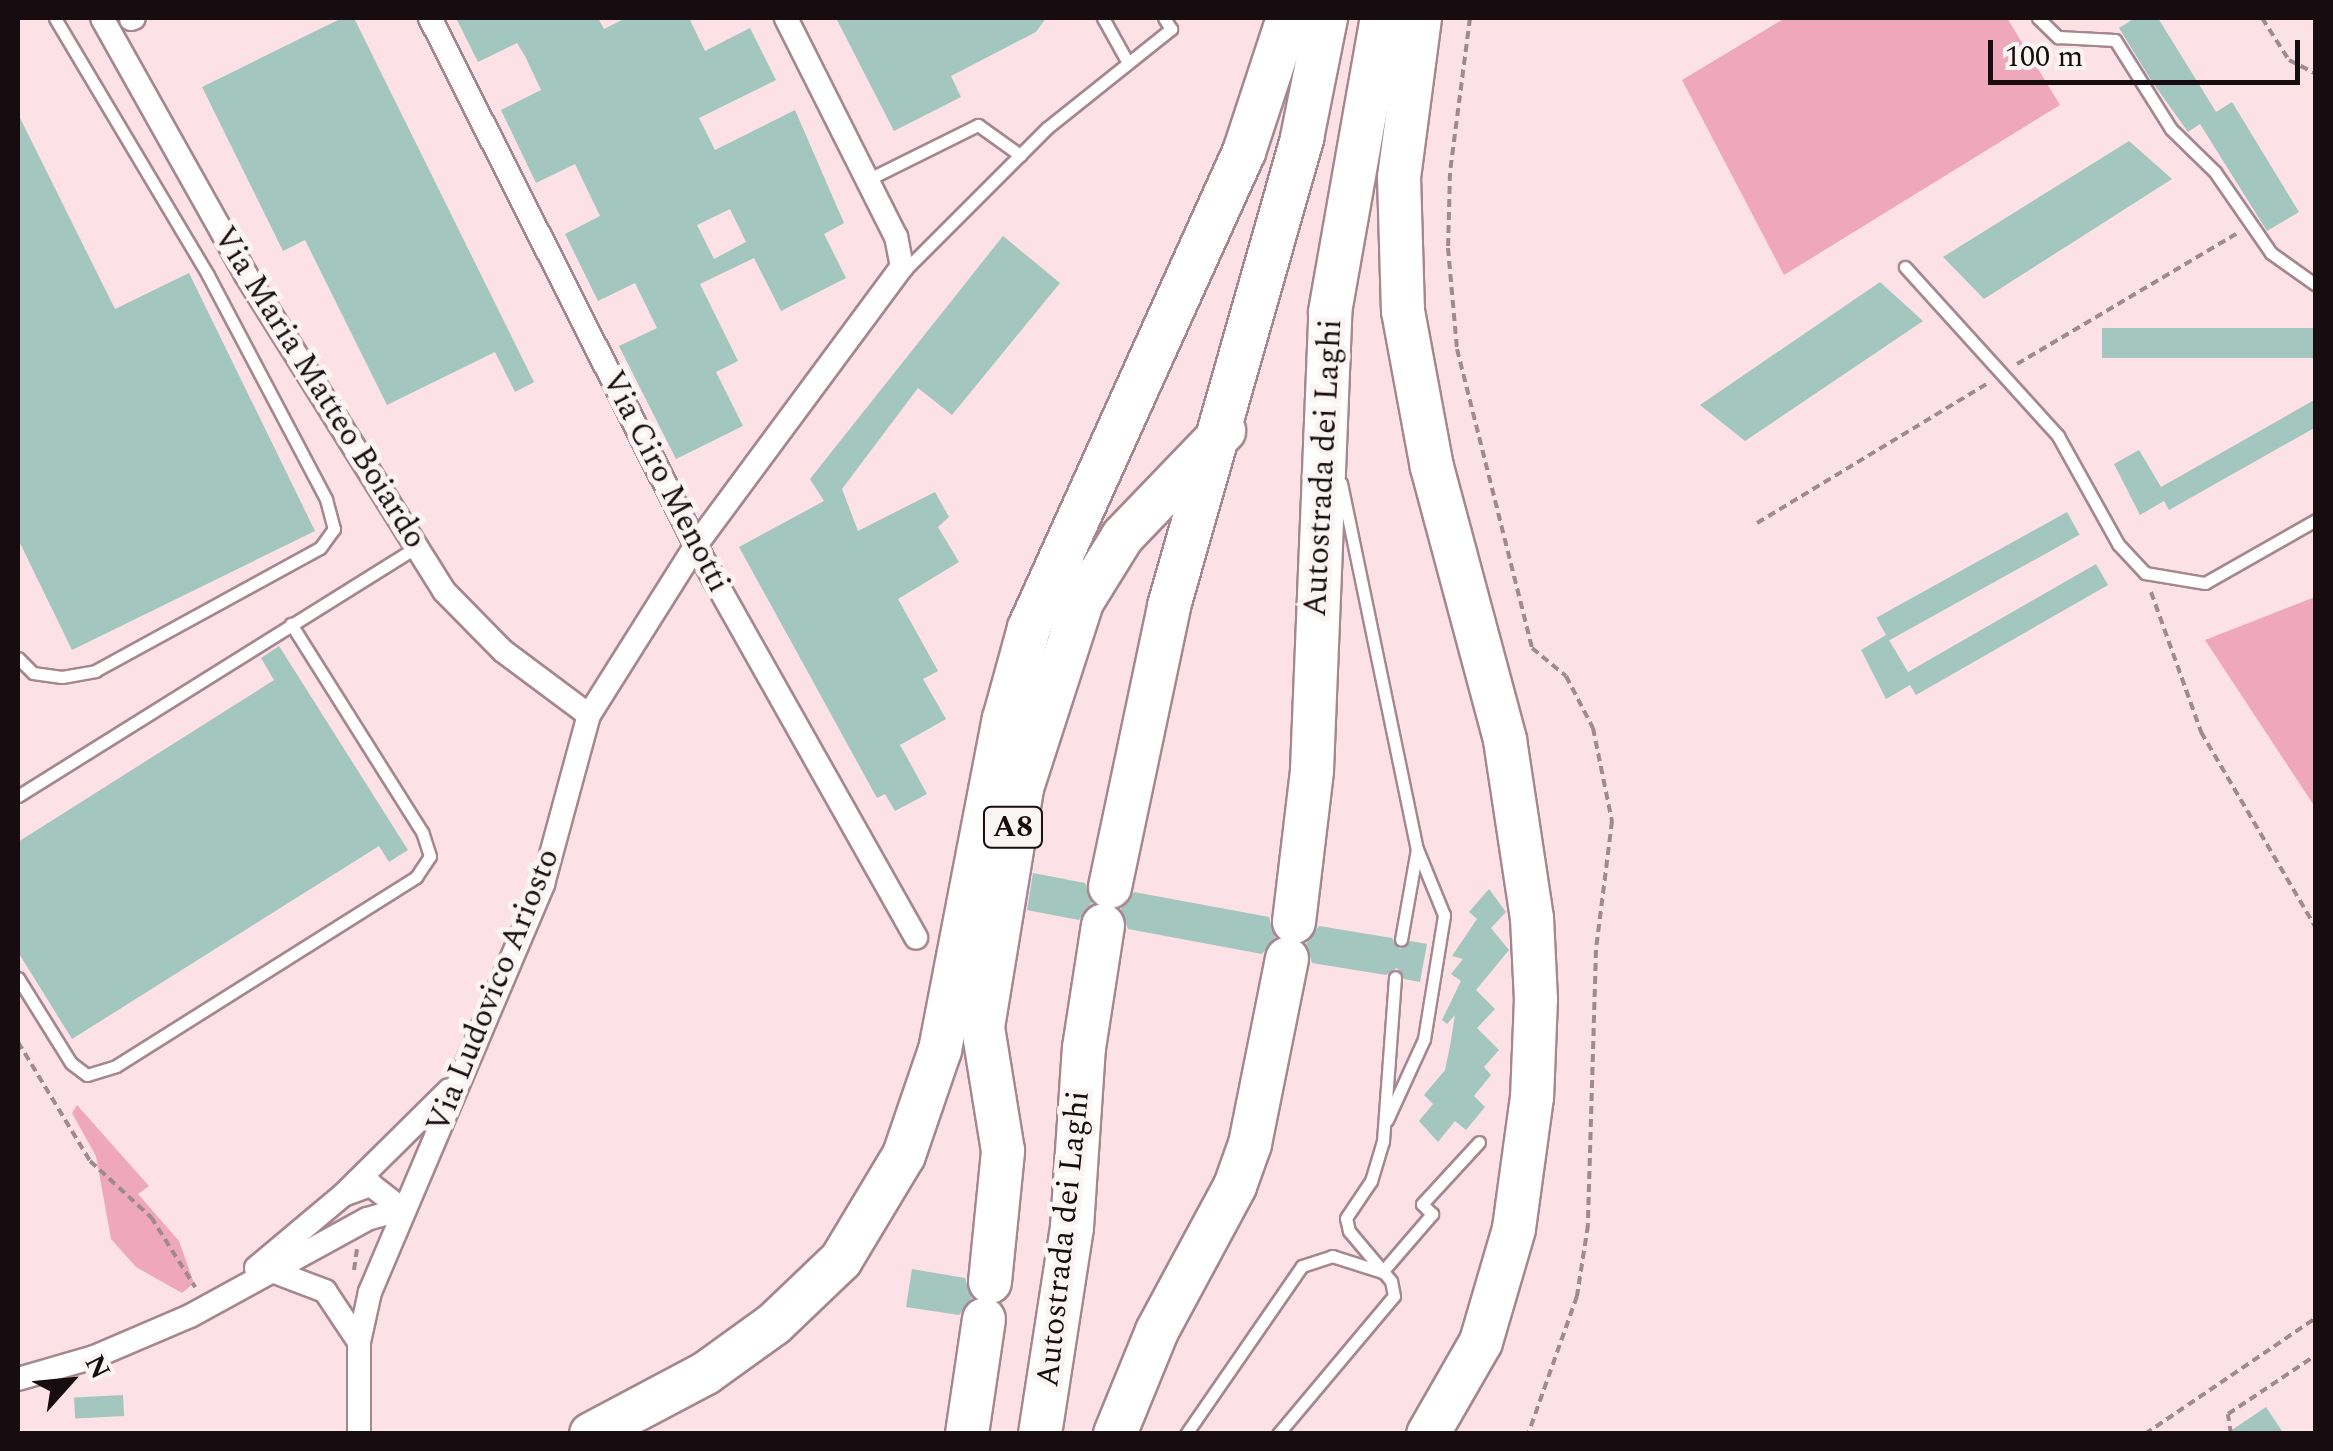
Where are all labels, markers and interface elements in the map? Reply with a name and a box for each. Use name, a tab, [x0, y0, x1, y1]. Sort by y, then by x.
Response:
scale bar	[1993, 20, 2306, 82]
text: 100 m	[2005, 34, 2083, 80]
street label: Via Maria Matteo Boiardo	[204, 220, 434, 556]
street label: Autostrada dei Laghi	[1297, 318, 1351, 618]
street label: Via Ciro Menotti	[593, 365, 737, 599]
road number: A8	[980, 802, 1046, 852]
street label: Via Ludovico Ariosto	[419, 843, 569, 1139]
street label: Autostrada dei Laghi	[1029, 1089, 1099, 1389]
north arrow	[20, 1331, 120, 1431]
text: N	[73, 1347, 122, 1387]

